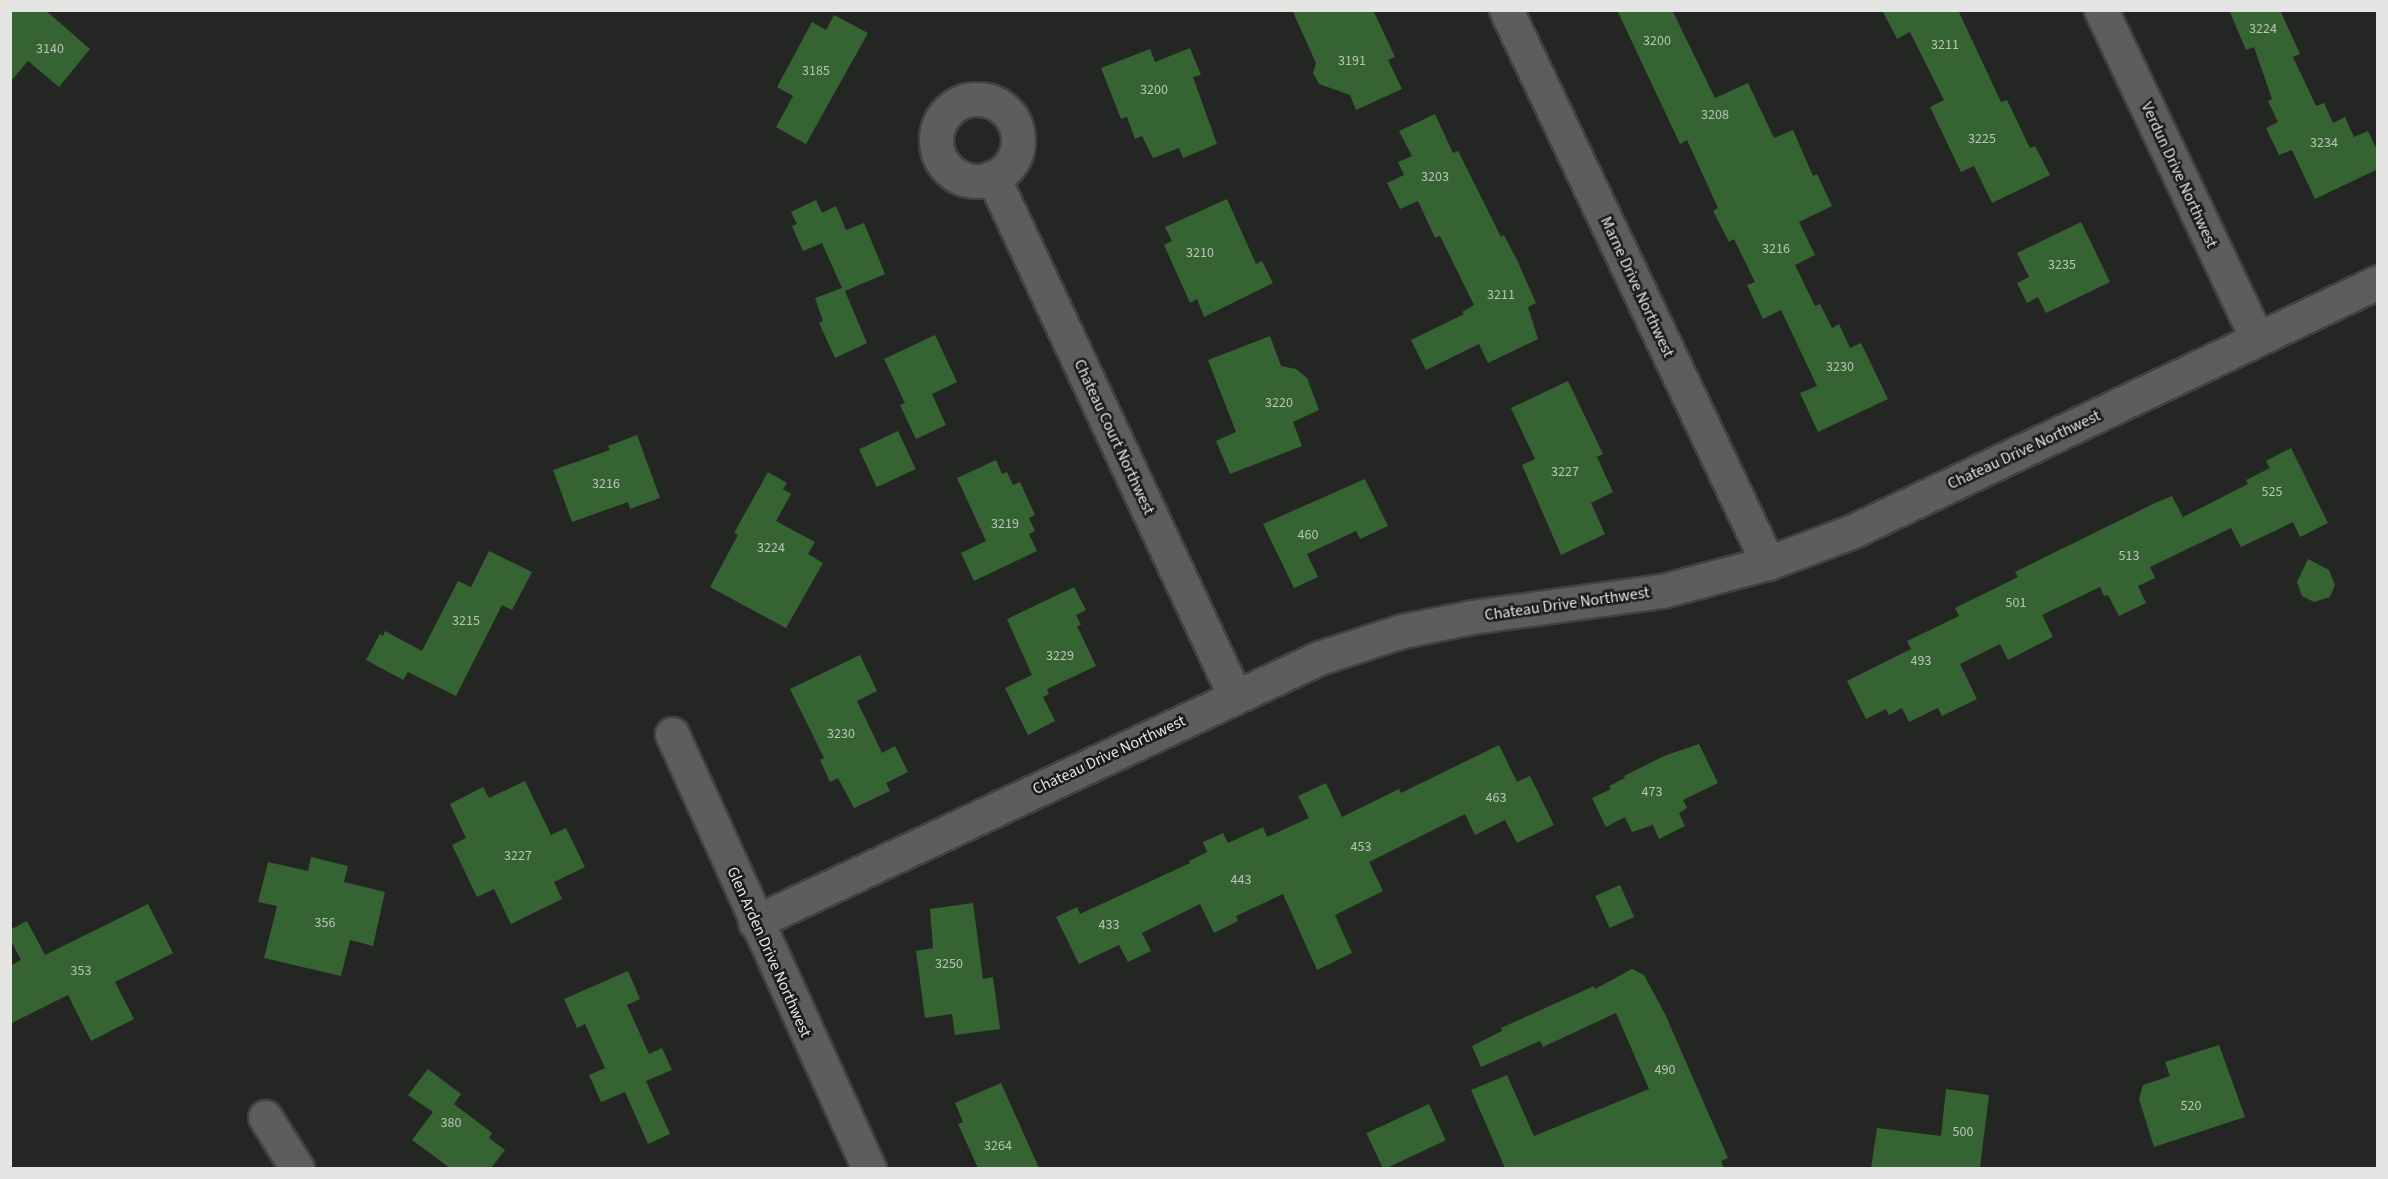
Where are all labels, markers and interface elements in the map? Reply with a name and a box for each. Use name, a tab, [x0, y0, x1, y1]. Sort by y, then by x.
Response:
house number: 3224	[2249, 21, 2277, 37]
house number: 3200	[1643, 33, 1671, 49]
house number: 3211	[1931, 37, 1959, 53]
house number: 3140	[36, 41, 64, 57]
house number: 3191	[1338, 53, 1366, 69]
house number: 3185	[802, 63, 830, 79]
house number: 3200	[1140, 82, 1168, 98]
street label: Verdun Drive Northwest	[2137, 99, 2221, 251]
house number: 3208	[1701, 107, 1729, 123]
house number: 3225	[1968, 131, 1996, 147]
house number: 3234	[2310, 135, 2338, 151]
house number: 3203	[1421, 169, 1449, 185]
street label: Marne Drive Northwest	[1596, 214, 1678, 360]
house number: 3216	[1762, 241, 1790, 257]
house number: 3210	[1186, 245, 1214, 261]
house number: 3235	[2048, 257, 2076, 273]
house number: 3211	[1487, 287, 1515, 303]
street label: Chateau Court Northwest	[1070, 356, 1158, 518]
house number: 3230	[1826, 359, 1854, 375]
house number: 3220	[1265, 395, 1293, 411]
street label: Chateau Drive Northwest	[1945, 406, 2103, 494]
house number: 3227	[1551, 464, 1579, 480]
house number: 3216	[592, 476, 620, 492]
house number: 525	[2262, 484, 2282, 500]
house number: 3219	[991, 516, 1019, 532]
house number: 460	[1298, 527, 1318, 543]
house number: 3224	[757, 540, 785, 556]
house number: 513	[2119, 548, 2139, 564]
street label: Chateau Drive Northwest	[1483, 583, 1651, 625]
house number: 501	[2006, 595, 2026, 611]
house number: 3215	[452, 613, 480, 629]
house number: 3229	[1046, 648, 1074, 664]
house number: 493	[1911, 653, 1931, 669]
street label: Chateau Drive Northwest	[1030, 711, 1188, 799]
house number: 3230	[827, 726, 855, 742]
house number: 473	[1642, 784, 1662, 800]
house number: 463	[1486, 790, 1506, 806]
house number: 453	[1351, 839, 1371, 855]
house number: 3227	[504, 848, 532, 864]
street label: Glen Arden Drive Northwest	[723, 864, 815, 1040]
house number: 443	[1231, 872, 1251, 888]
house number: 356	[315, 915, 335, 931]
house number: 433	[1099, 917, 1119, 933]
house number: 3250	[935, 956, 963, 972]
house number: 353	[71, 963, 91, 979]
house number: 490	[1655, 1062, 1675, 1078]
house number: 520	[2181, 1098, 2201, 1114]
house number: 380	[441, 1115, 461, 1131]
house number: 500	[1953, 1124, 1973, 1140]
house number: 3264	[984, 1138, 1012, 1154]

